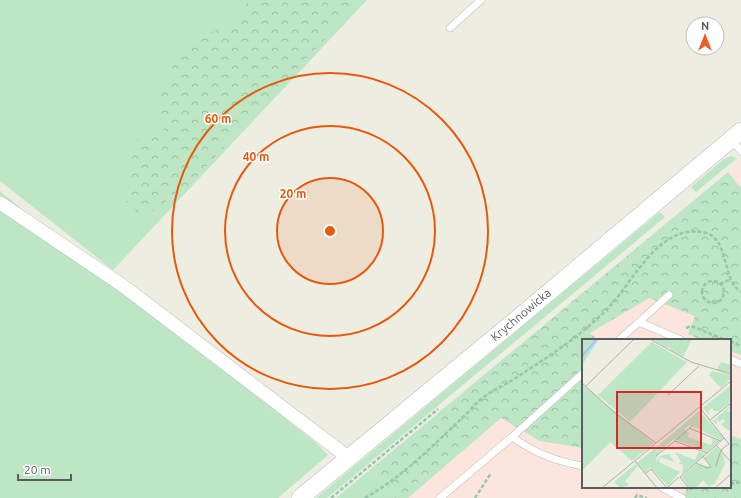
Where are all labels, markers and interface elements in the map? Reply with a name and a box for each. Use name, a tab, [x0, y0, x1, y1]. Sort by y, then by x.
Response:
north arrow	[685, 16, 725, 56]
text: N	[701, 20, 709, 32]
text: 60 m	[205, 112, 231, 125]
text: 40 m	[243, 150, 269, 163]
text: 20 m	[280, 187, 306, 200]
centre of rings	[323, 224, 337, 238]
street label: Krychnowicka	[488, 286, 553, 343]
inset map	[582, 339, 731, 488]
scale bar	[18, 456, 71, 482]
text: 20 m	[24, 463, 51, 476]

